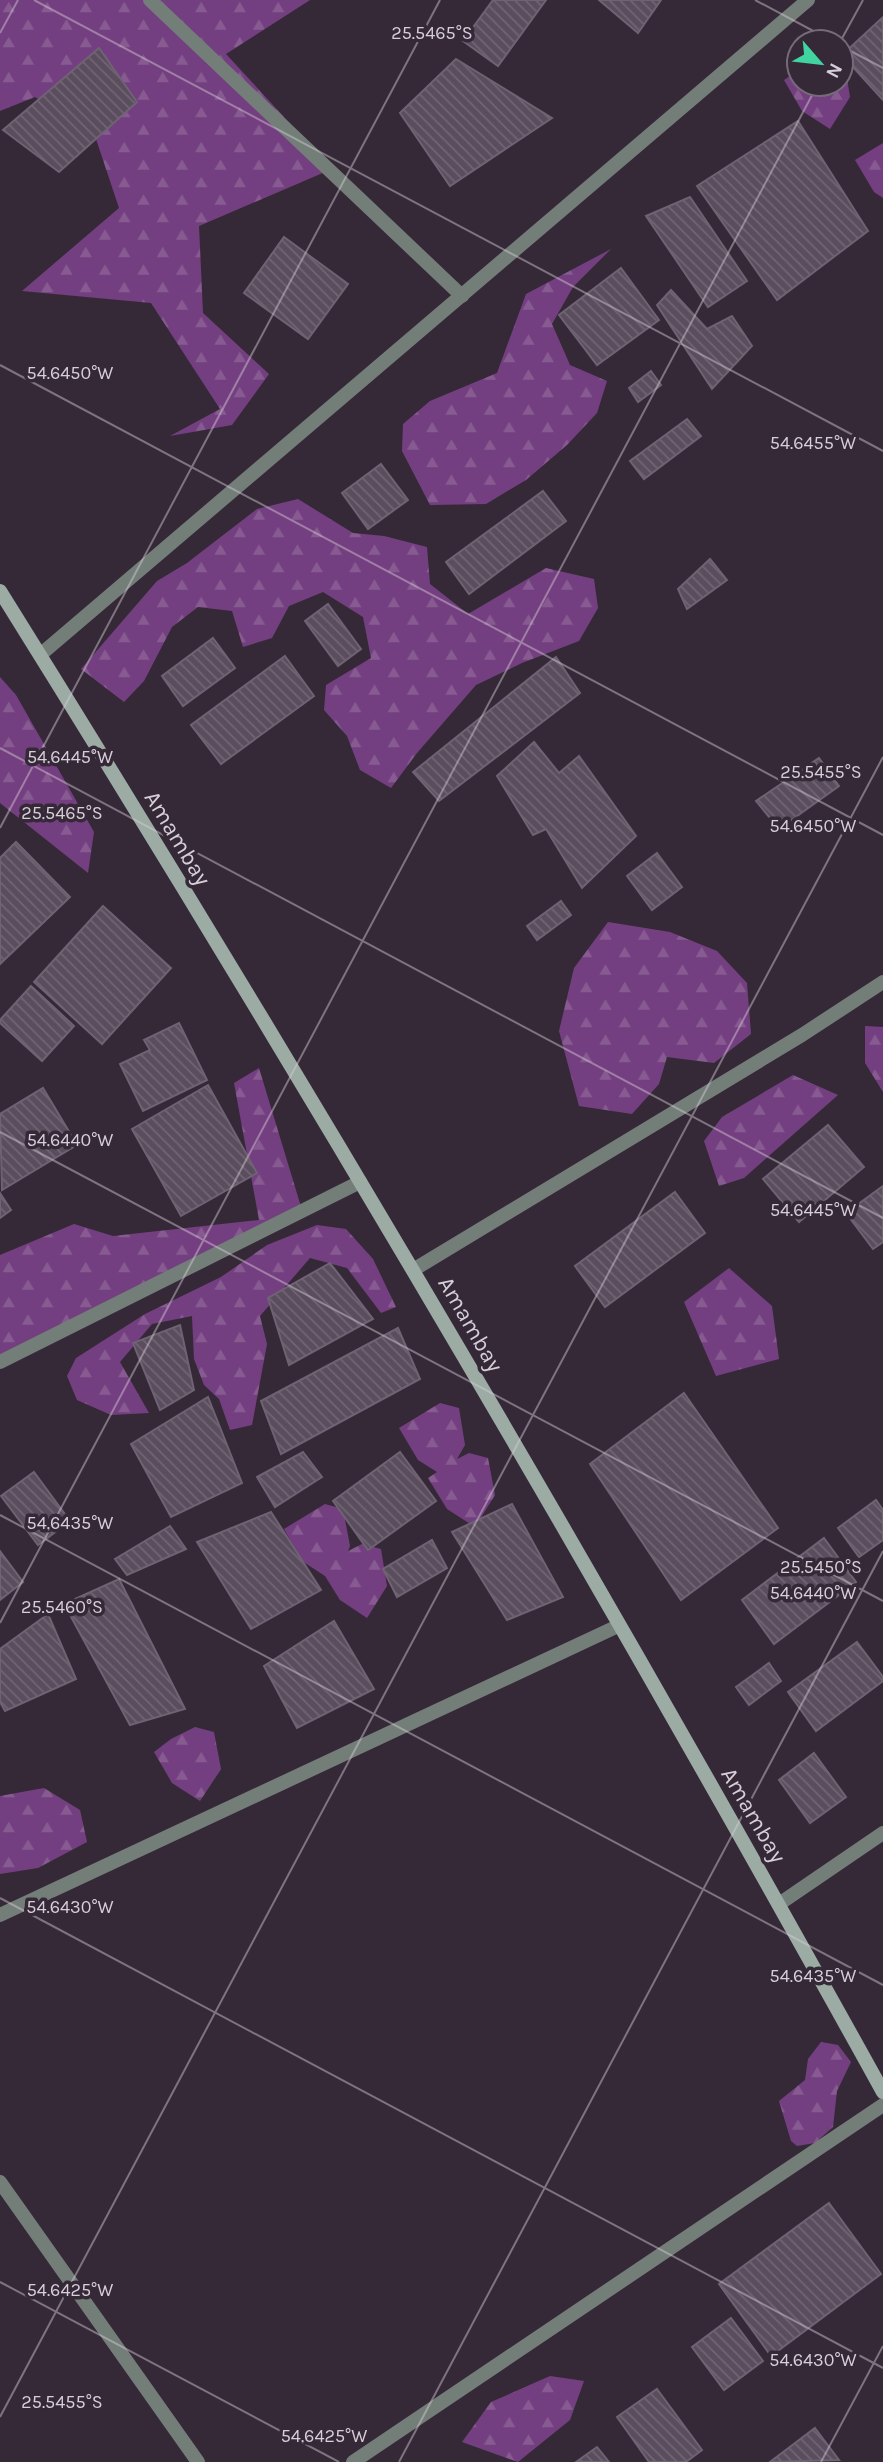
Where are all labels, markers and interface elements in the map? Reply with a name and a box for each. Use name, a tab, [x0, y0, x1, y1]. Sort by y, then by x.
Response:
text: 25.5465°S	[391, 22, 473, 44]
north arrow	[785, 28, 855, 98]
text: N	[821, 59, 847, 82]
text: 54.6450°W	[27, 362, 113, 384]
text: 54.6455°W	[770, 432, 856, 454]
text: 54.6445°W	[27, 746, 113, 768]
text: 25.5455°S	[780, 761, 862, 783]
street label: Amambay	[139, 786, 217, 891]
text: 25.5465°S	[21, 802, 103, 824]
text: 54.6450°W	[770, 815, 856, 837]
text: 54.6440°W	[27, 1129, 113, 1151]
text: 54.6445°W	[770, 1199, 856, 1221]
street label: Amambay	[432, 1272, 509, 1377]
text: 54.6435°W	[27, 1512, 113, 1534]
text: 25.5450°S	[780, 1556, 862, 1578]
text: 54.6440°W	[770, 1582, 856, 1604]
text: 25.5460°S	[21, 1596, 103, 1618]
street label: Amambay	[715, 1763, 792, 1868]
text: 54.6430°W	[26, 1896, 114, 1918]
text: 54.6435°W	[770, 1965, 856, 1987]
text: 54.6425°W	[27, 2279, 113, 2301]
text: 54.6430°W	[769, 2349, 857, 2371]
text: 25.5455°S	[21, 2391, 103, 2413]
text: 54.6425°W	[281, 2425, 367, 2447]

